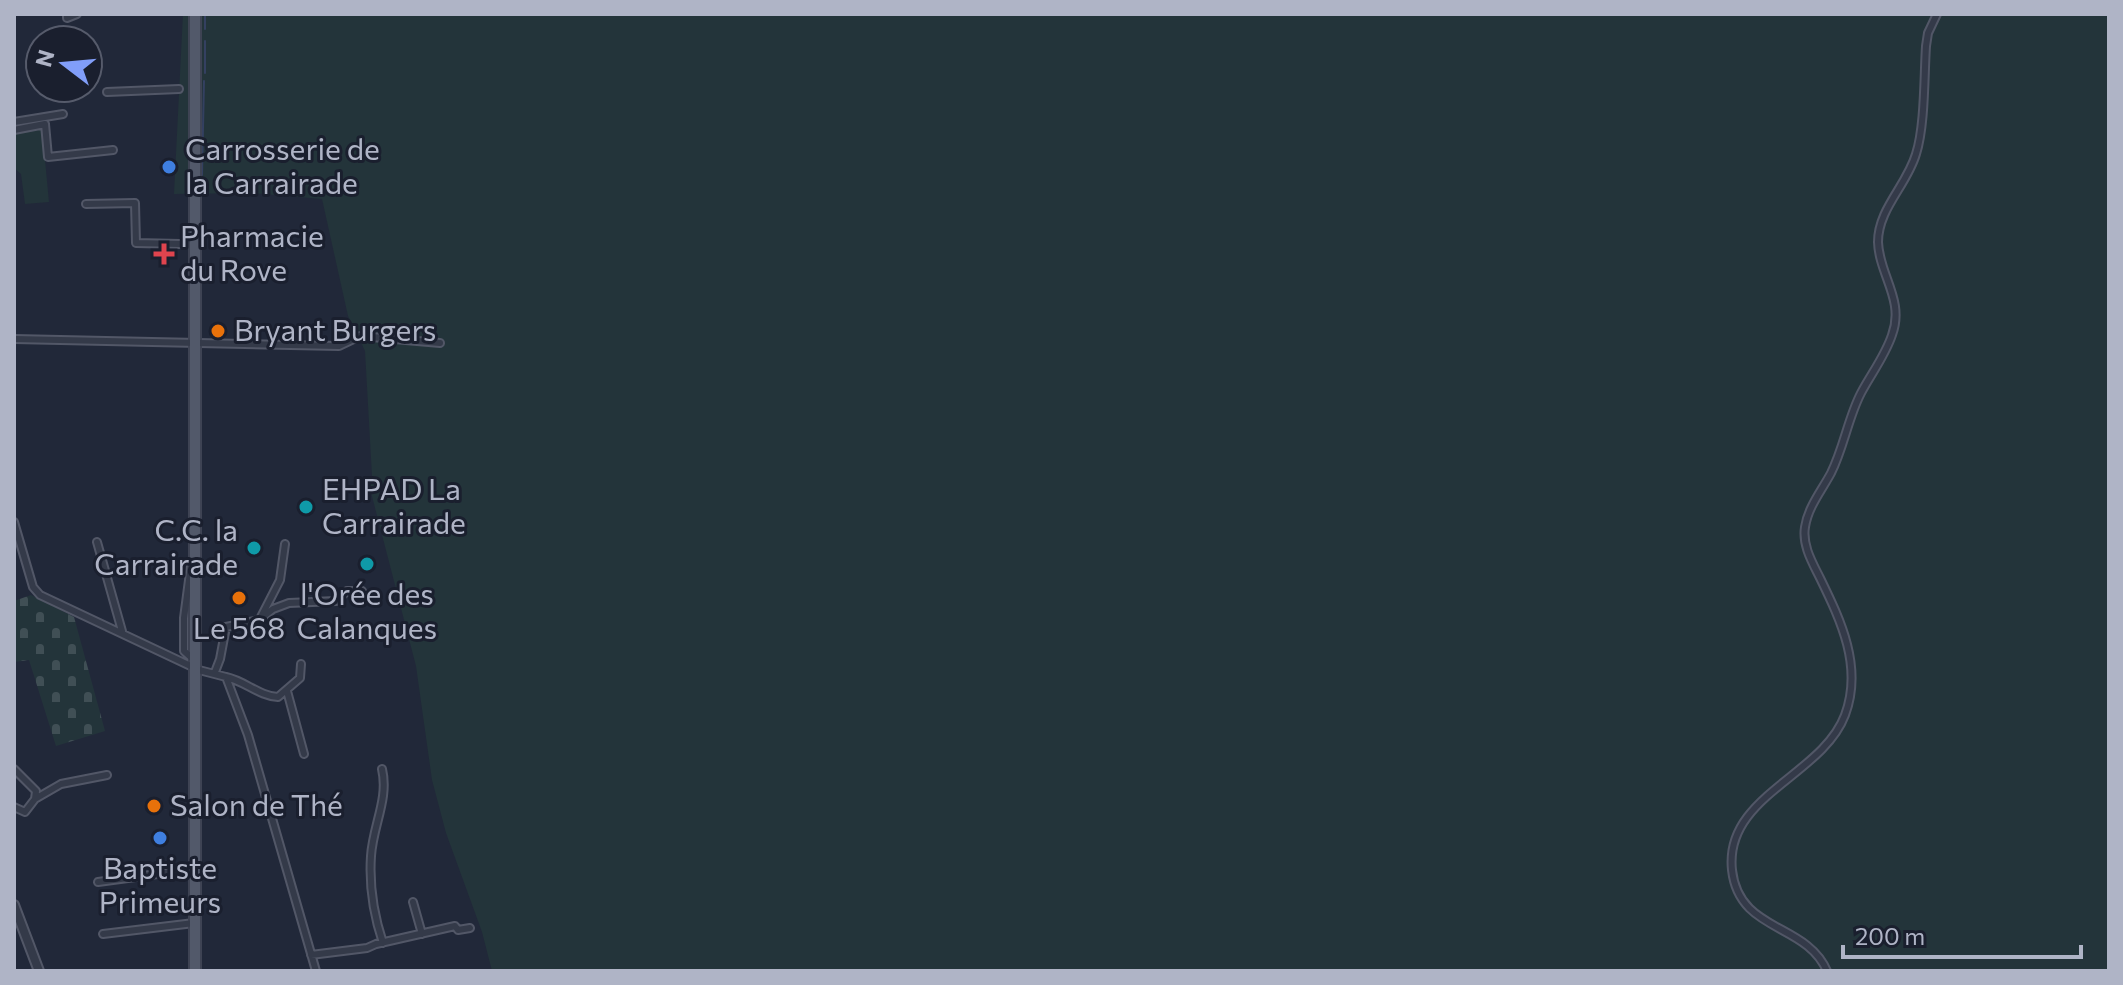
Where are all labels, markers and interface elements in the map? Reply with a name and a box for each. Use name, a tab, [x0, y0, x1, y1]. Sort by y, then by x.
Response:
north arrow	[24, 24, 104, 104]
text: N	[29, 47, 60, 70]
place label: Carrosserie de la Carrairade	[185, 129, 380, 200]
marker: Carrosserie de la Carrairade	[160, 158, 178, 176]
place label: Pharmacie du Rove	[180, 216, 324, 287]
marker: Pharmacie du Rove	[155, 245, 173, 263]
place label: Bryant Burgers	[234, 310, 437, 347]
marker: Bryant Burgers	[209, 322, 227, 340]
place label: EHPAD La Carrairade	[322, 469, 466, 540]
marker: EHPAD La Carrairade	[297, 498, 315, 516]
place label: C.C. la Carrairade	[94, 510, 238, 581]
marker: C.C. la Carrairade	[245, 539, 263, 557]
marker: l'Orée des Calanques	[358, 555, 376, 573]
place label: l'Orée des Calanques	[297, 574, 437, 645]
marker: Le 568	[230, 589, 248, 607]
place label: Le 568	[193, 608, 285, 645]
place label: Salon de Thé	[170, 785, 343, 822]
marker: Salon de Thé	[145, 797, 163, 815]
marker: Baptiste Primeurs	[151, 829, 169, 847]
place label: Baptiste Primeurs	[99, 848, 221, 919]
scale bar	[1843, 909, 2081, 959]
text: 200 m	[1855, 921, 1925, 950]

